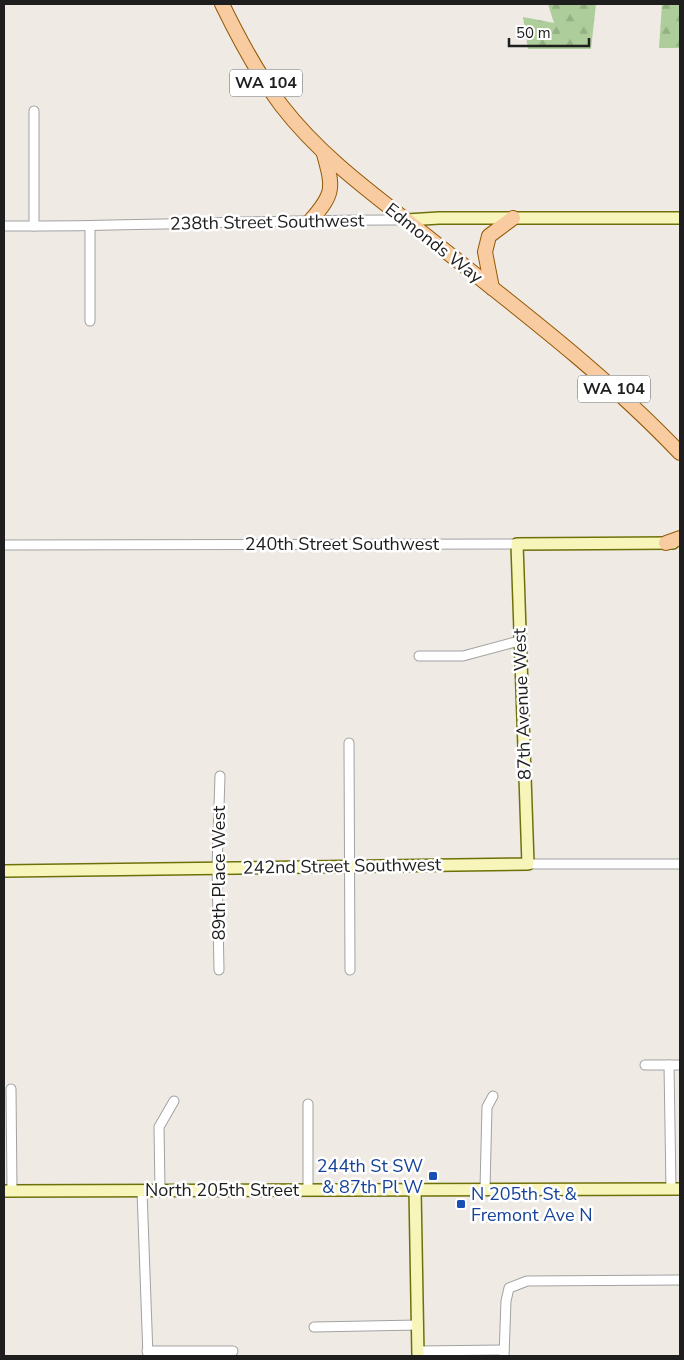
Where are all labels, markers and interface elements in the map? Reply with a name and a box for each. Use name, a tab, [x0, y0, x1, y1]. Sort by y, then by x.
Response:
scale bar	[509, 15, 589, 47]
text: 50 m	[516, 23, 551, 43]
road number: WA 104	[230, 70, 302, 96]
street label: Edmonds Way	[380, 197, 488, 289]
street label: 238th Street Southwest	[170, 208, 365, 236]
road number: WA 104	[578, 376, 650, 402]
street label: 240th Street Southwest	[245, 532, 440, 556]
street label: 87th Avenue West	[507, 627, 537, 780]
street label: 89th Place West	[207, 805, 231, 940]
street label: 242nd Street Southwest	[243, 852, 442, 880]
place label: 244th St SW & 87th Pl W	[317, 1154, 423, 1199]
marker: 244th St SW & 87th Pl W	[427, 1170, 439, 1182]
street label: North 205th Street	[145, 1178, 300, 1202]
place label: N 205th St & Fremont Ave N	[471, 1182, 592, 1227]
marker: N 205th St & Fremont Ave N	[455, 1198, 467, 1210]

